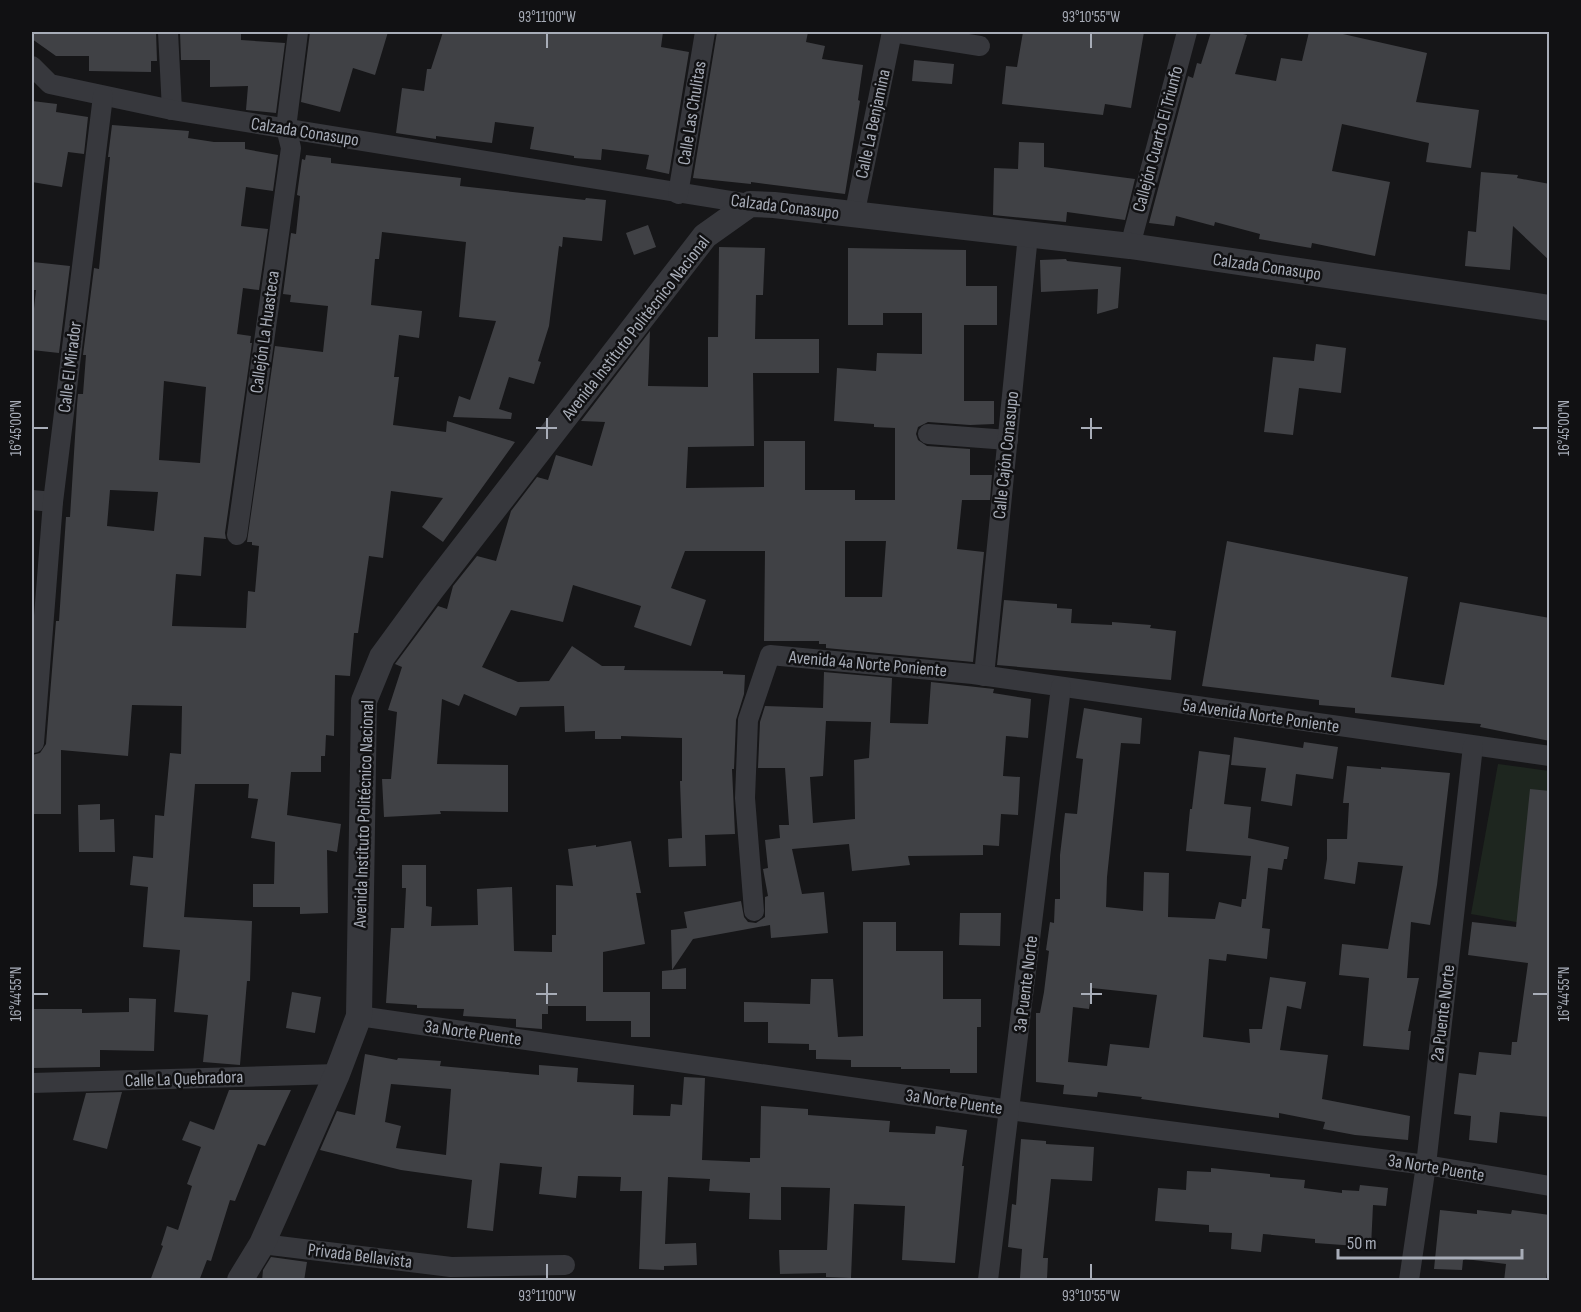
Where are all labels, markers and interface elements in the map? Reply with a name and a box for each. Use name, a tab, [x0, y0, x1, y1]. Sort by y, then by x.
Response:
text: 93°11'00"W	[518, 8, 576, 27]
text: 93°10'55"W	[1062, 8, 1120, 27]
street label: Calle Las Chulitas	[673, 60, 711, 166]
street label: Callejón Cuarto El Triunfo	[1128, 64, 1188, 214]
street label: Calle La Benjamina	[851, 67, 895, 181]
street label: Calzada Conasupo	[250, 113, 360, 151]
street label: Calzada Conasupo	[730, 190, 840, 224]
street label: Avenida Instituto Politécnico Nacional	[557, 232, 714, 425]
street label: Calzada Conasupo	[1212, 249, 1322, 285]
street label: Callejón La Huasteca	[246, 269, 284, 395]
street label: Calle El Mirador	[54, 320, 86, 414]
street label: Calle Cajón Conasupo	[989, 390, 1023, 520]
text: 16°45'00"N	[7, 400, 26, 456]
text: 16°45'00"N	[1555, 400, 1574, 456]
street label: Avenida 4a Norte Poniente	[787, 647, 948, 681]
street label: 5a Avenida Norte Poniente	[1181, 695, 1341, 737]
street label: Avenida Instituto Politécnico Nacional	[349, 700, 378, 929]
street label: 3a Puente Norte	[1010, 934, 1042, 1034]
street label: 2a Puente Norte	[1427, 963, 1459, 1063]
text: 16°44'55"N	[7, 967, 26, 1021]
text: 16°44'55"N	[1555, 967, 1574, 1021]
street label: 3a Norte Puente	[423, 1016, 523, 1050]
street label: Calle La Quebradora	[125, 1066, 244, 1092]
street label: 3a Norte Puente	[904, 1085, 1004, 1119]
street label: 3a Norte Puente	[1386, 1150, 1486, 1186]
scale bar	[1338, 1222, 1522, 1260]
text: 50 m	[1347, 1233, 1377, 1254]
street label: Privada Bellavista	[307, 1239, 413, 1273]
text: 93°11'00"W	[518, 1287, 576, 1306]
text: 93°10'55"W	[1062, 1287, 1120, 1306]

